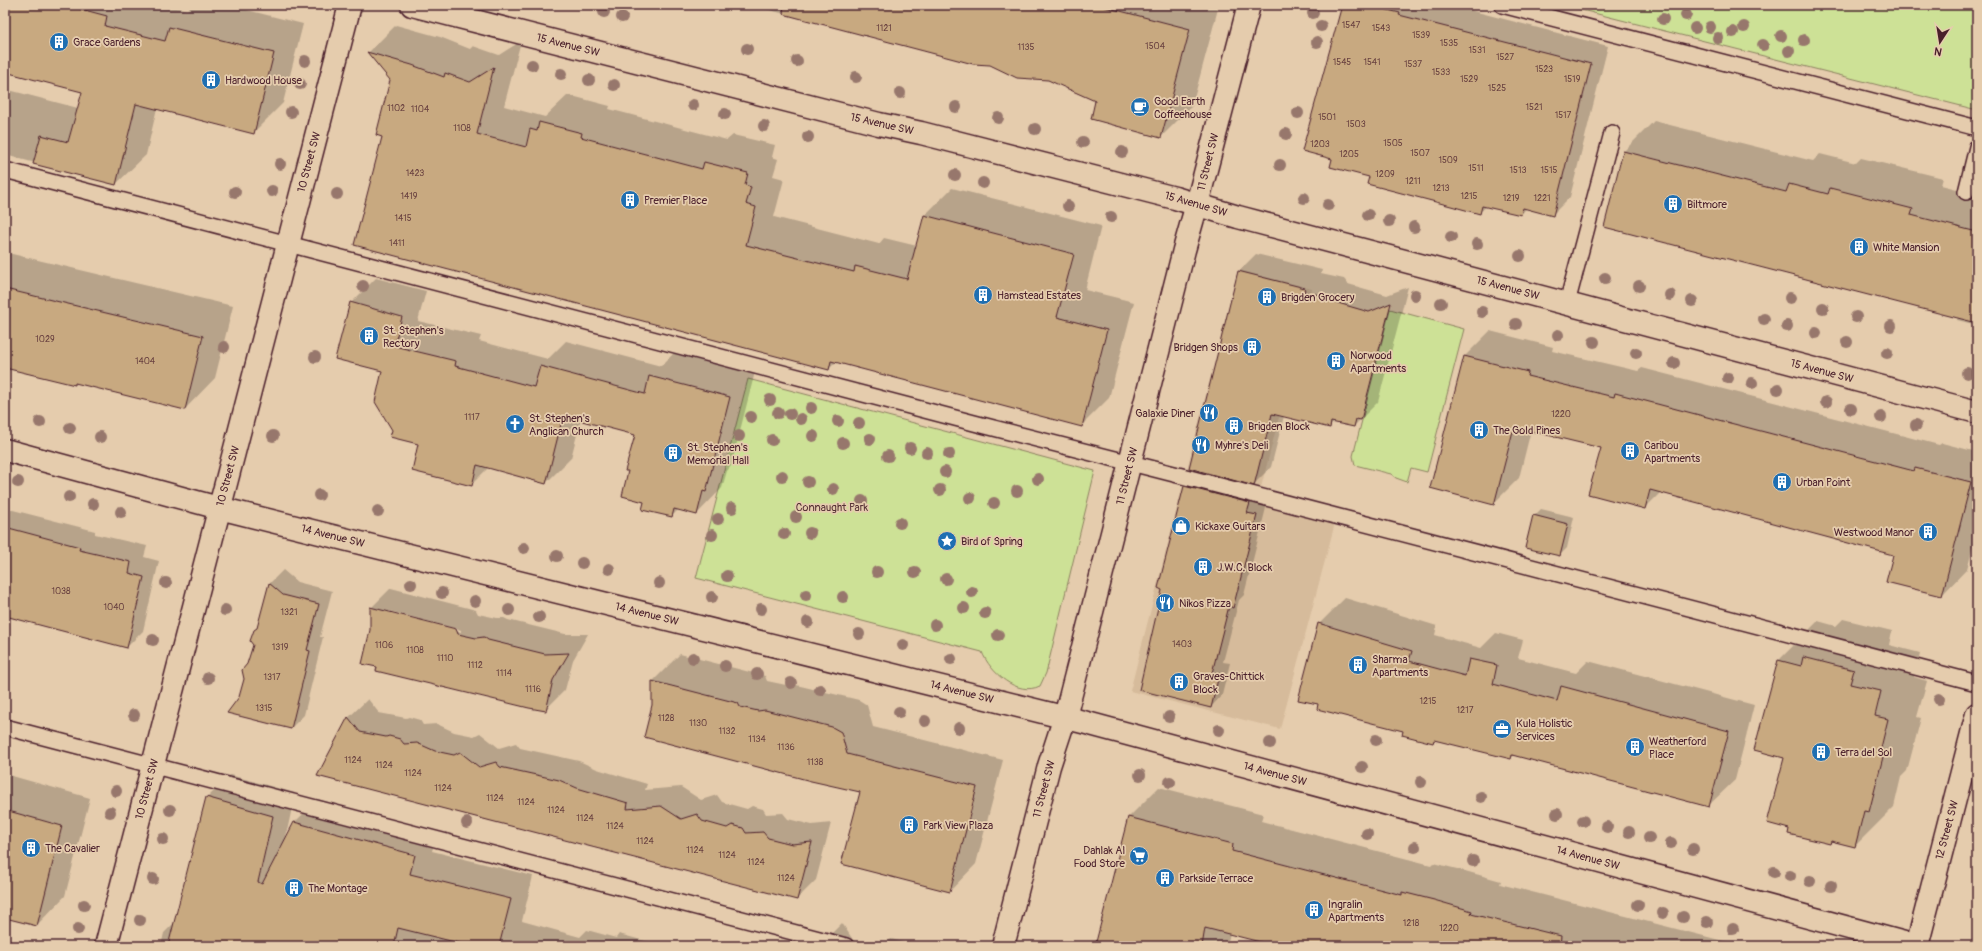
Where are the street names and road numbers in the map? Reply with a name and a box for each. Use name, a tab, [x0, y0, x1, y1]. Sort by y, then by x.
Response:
street label: 15 Avenue SW	[535, 31, 601, 59]
street label: 15 Avenue SW	[849, 110, 915, 138]
street label: 10 Street SW	[295, 130, 323, 194]
street label: 11 Street SW	[1195, 132, 1221, 192]
street label: 15 Avenue SW	[1163, 189, 1229, 219]
street label: 15 Avenue SW	[1475, 273, 1541, 303]
street label: 15 Avenue SW	[1789, 356, 1855, 386]
street label: 10 Street SW	[214, 444, 242, 508]
street label: 11 Street SW	[1114, 446, 1140, 506]
street label: 14 Avenue SW	[300, 522, 366, 550]
street label: 14 Avenue SW	[614, 600, 680, 628]
street label: 14 Avenue SW	[929, 678, 995, 706]
street label: 10 Street SW	[133, 757, 161, 821]
street label: 11 Street SW	[1030, 759, 1058, 819]
street label: 14 Avenue SW	[1242, 759, 1308, 789]
street label: 12 Street SW	[1933, 799, 1961, 861]
street label: 14 Avenue SW	[1555, 843, 1621, 873]

